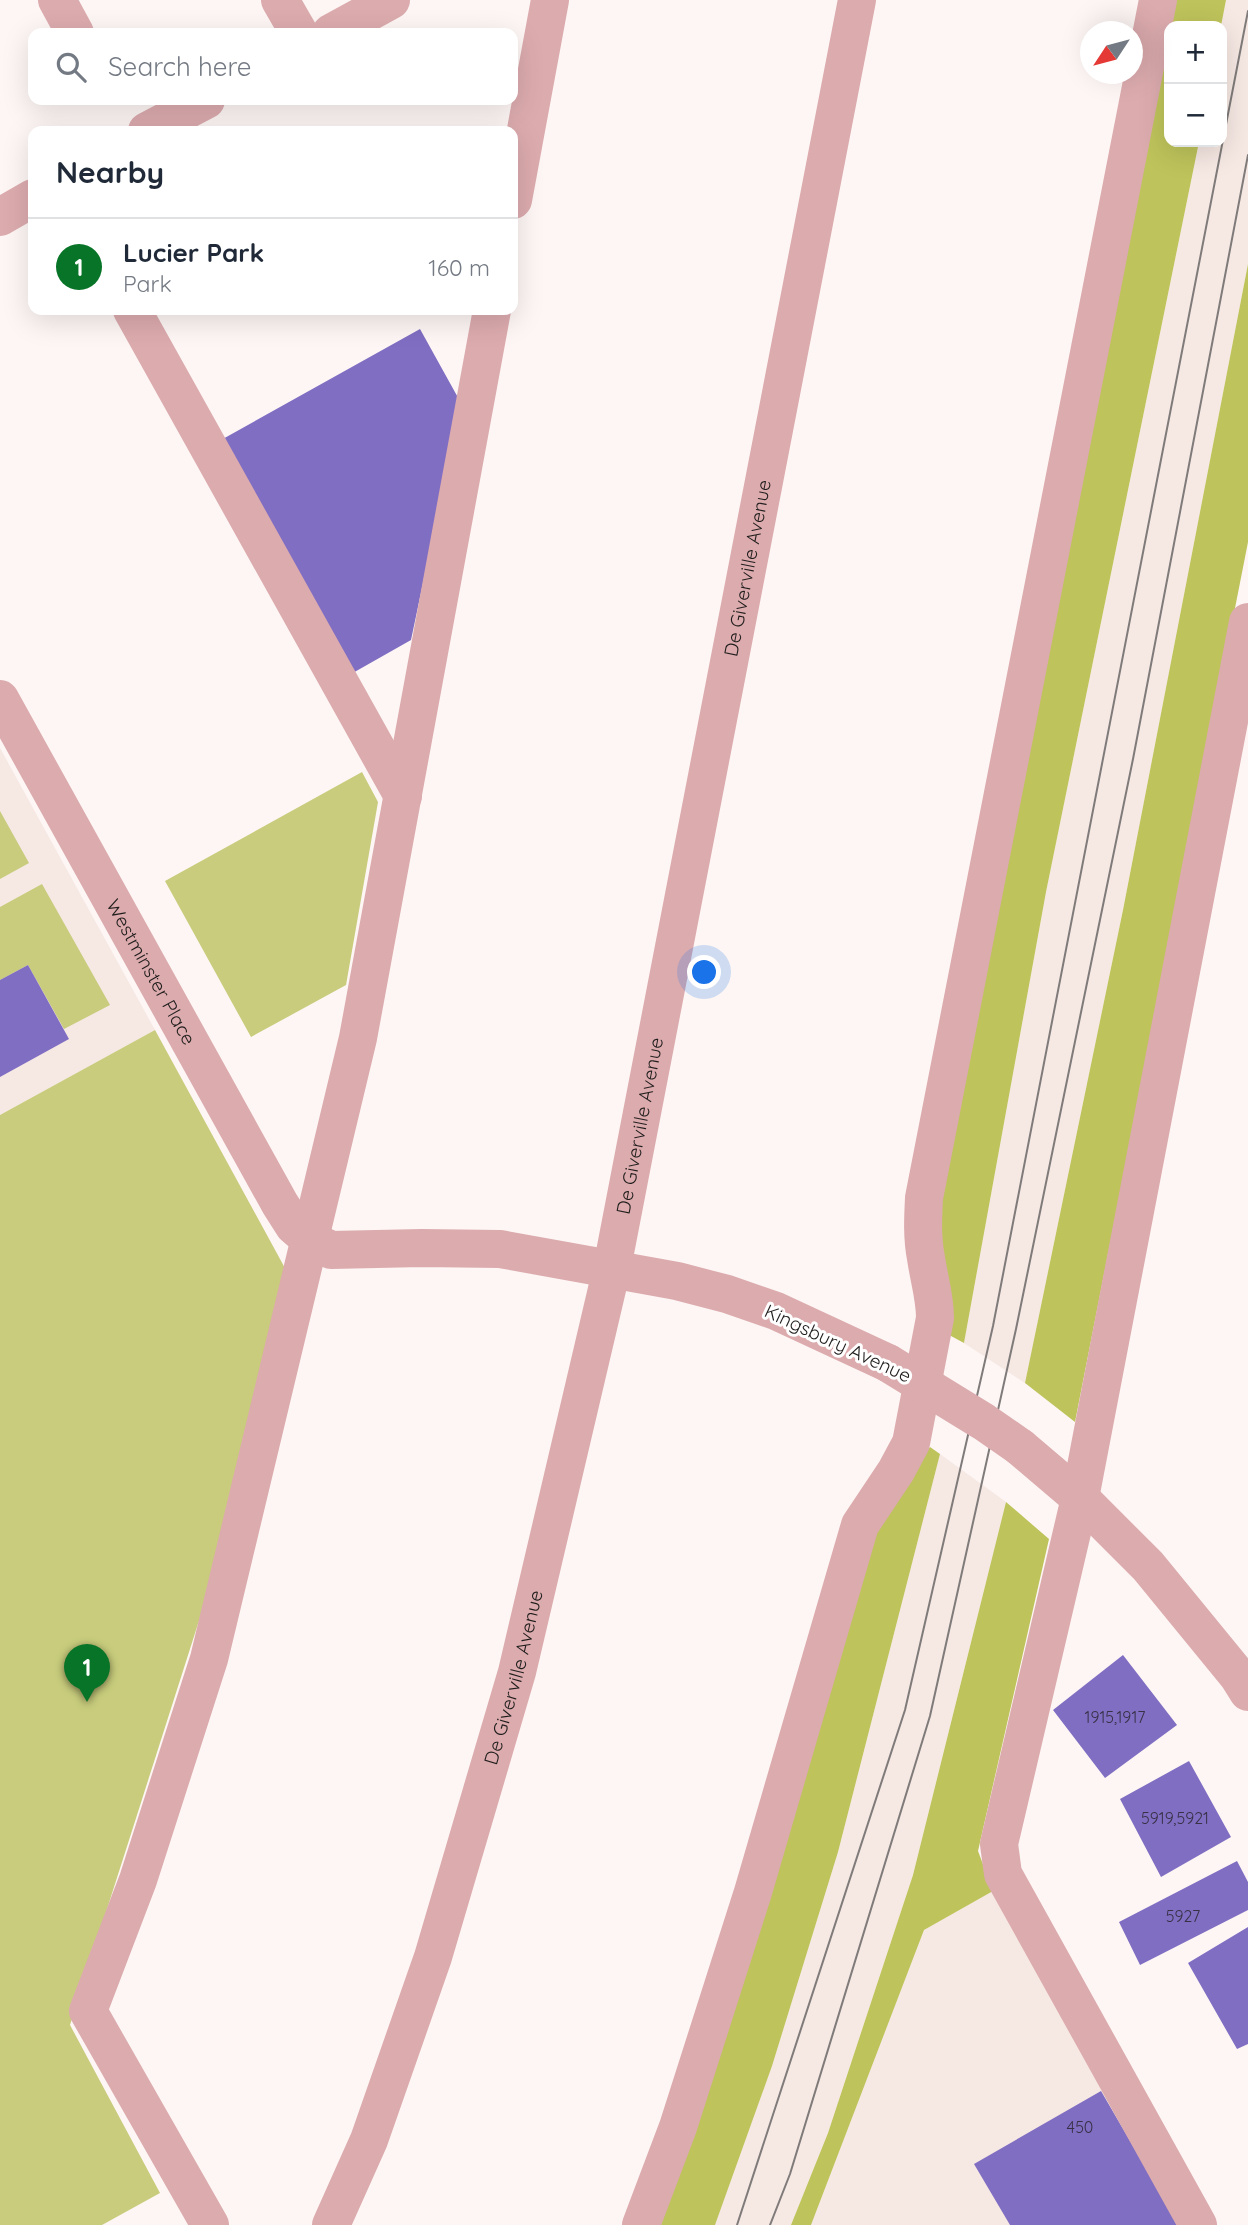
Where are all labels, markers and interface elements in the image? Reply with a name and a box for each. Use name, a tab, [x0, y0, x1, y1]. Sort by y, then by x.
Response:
north arrow	[1080, 21, 1143, 84]
map controls	[1164, 21, 1227, 147]
button: +	[1164, 21, 1227, 84]
search box	[28, 28, 518, 105]
icon: search	[52, 48, 90, 86]
text: Search here	[108, 50, 252, 83]
button: −	[1164, 84, 1227, 147]
text: Nearby	[56, 153, 164, 191]
text: Lucier Park	[123, 236, 264, 269]
text: 1	[75, 253, 83, 282]
text: 160 m	[428, 253, 490, 282]
text: Park	[123, 269, 172, 298]
street label: De Giverville Avenue	[718, 478, 776, 659]
street label: Westminster Place	[101, 895, 201, 1049]
your location	[687, 955, 721, 989]
street label: De Giverville Avenue	[611, 1035, 668, 1216]
street label: Kingsbury Avenue	[761, 1299, 915, 1387]
street label: De Giverville Avenue	[478, 1588, 548, 1767]
pin: 1	[64, 1644, 110, 1702]
house number: 1915,1917	[1084, 1707, 1146, 1727]
house number: 5919,5921	[1141, 1808, 1209, 1828]
house number: 5927	[1166, 1906, 1200, 1926]
house number: 450	[1067, 2117, 1093, 2137]

